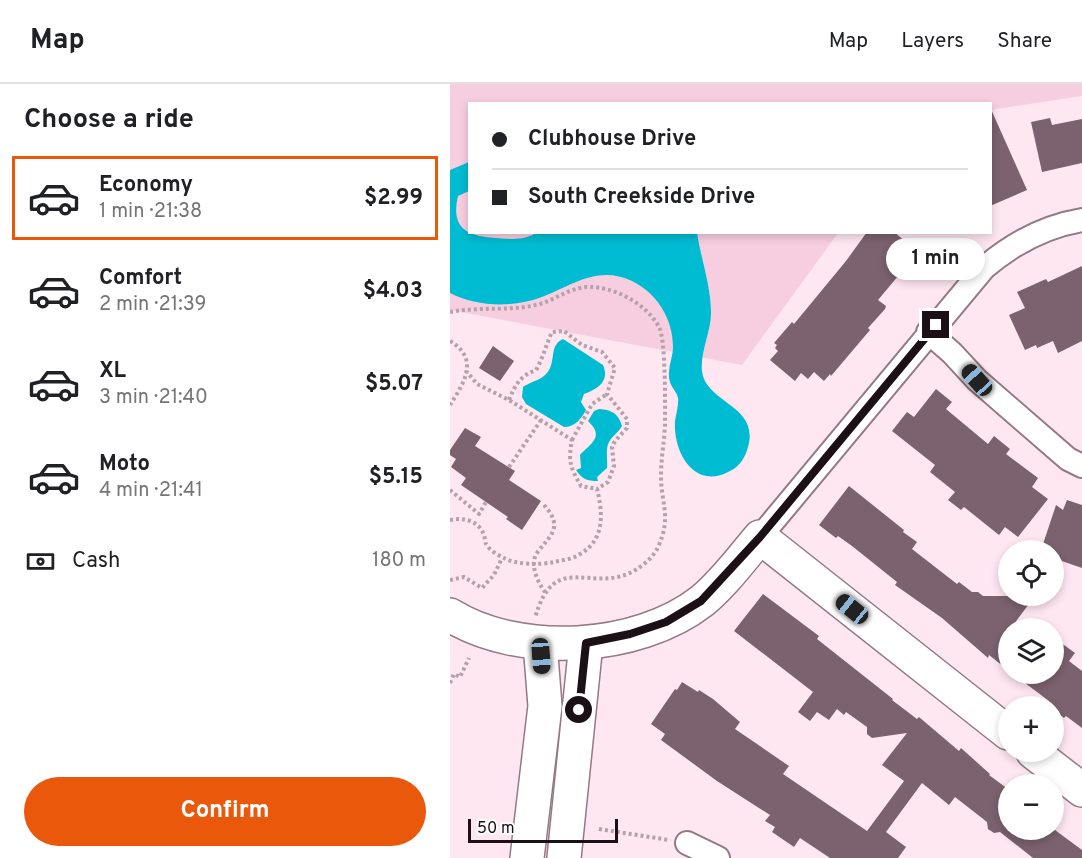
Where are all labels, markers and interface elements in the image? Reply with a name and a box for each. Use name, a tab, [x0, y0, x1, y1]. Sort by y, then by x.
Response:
text: Map	[30, 23, 85, 59]
text: Map	[829, 28, 868, 55]
text: Layers	[901, 28, 964, 55]
text: Share	[997, 28, 1052, 55]
text: Choose a ride	[24, 103, 194, 137]
text: Clubhouse Drive	[528, 126, 696, 153]
icon: car	[27, 171, 81, 225]
text: Economy	[99, 172, 193, 199]
text: South Creekside Drive	[528, 184, 755, 211]
text: $2.99	[364, 185, 423, 212]
text: 1 min · 21:38	[99, 199, 202, 225]
callout: 1 min	[886, 238, 986, 280]
text: 1 min	[911, 246, 960, 272]
icon: car	[27, 264, 81, 318]
text: Comfort	[99, 265, 182, 292]
text: $4.03	[363, 278, 423, 305]
text: 2 min · 21:39	[99, 292, 206, 318]
route end	[922, 311, 949, 338]
icon: car	[27, 357, 81, 411]
text: XL	[99, 358, 126, 385]
car	[958, 361, 996, 399]
text: $5.07	[365, 371, 423, 398]
text: 3 min · 21:40	[99, 385, 208, 411]
icon: car	[27, 450, 81, 504]
text: Moto	[99, 451, 150, 478]
text: $5.15	[369, 464, 423, 491]
text: 4 min · 21:41	[99, 478, 203, 504]
map controls	[998, 540, 1064, 840]
button: locate	[998, 540, 1064, 606]
icon: cash	[24, 545, 57, 578]
text: Cash	[72, 548, 121, 575]
text: 180 m	[372, 548, 426, 574]
car	[832, 591, 872, 627]
button: layers	[998, 618, 1064, 684]
car	[531, 637, 551, 675]
route start	[565, 696, 592, 723]
button: +	[998, 696, 1064, 762]
button: −	[998, 774, 1064, 840]
button: Confirm	[24, 777, 426, 846]
scale bar	[468, 816, 618, 844]
text: 50 m	[477, 819, 515, 839]

